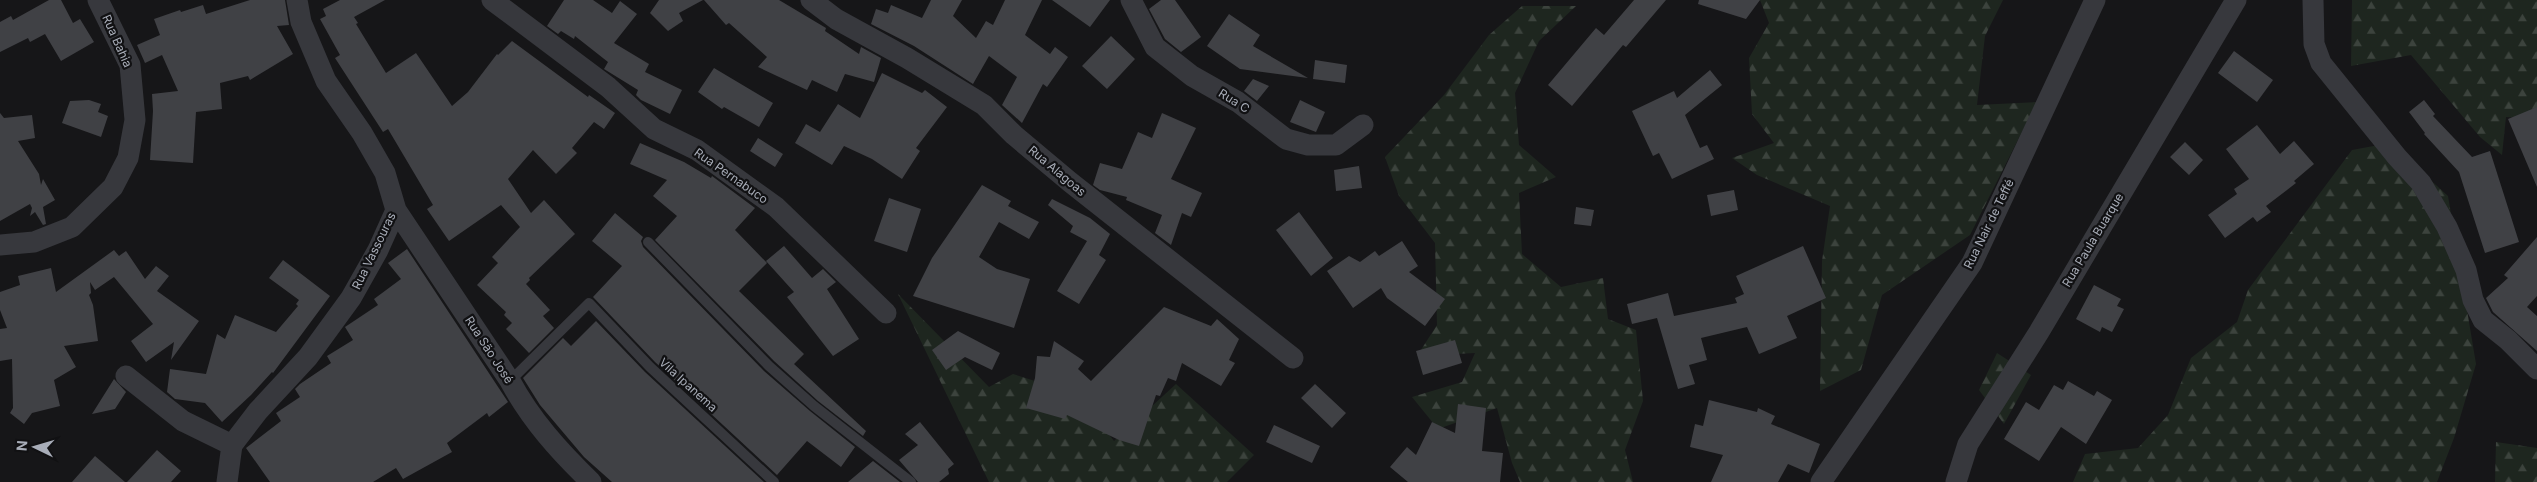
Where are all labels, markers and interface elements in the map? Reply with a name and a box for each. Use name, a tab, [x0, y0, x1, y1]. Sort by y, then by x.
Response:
street label: Rua Bahia	[99, 12, 136, 70]
street label: Rua C	[1216, 85, 1253, 116]
street label: Rua Alagoas	[1025, 142, 1089, 199]
street label: Rua Pernabuco	[692, 145, 771, 207]
street label: Rua Nair de Teffé	[1960, 176, 2017, 271]
street label: Rua Paula Buarque	[2059, 190, 2127, 289]
street label: Rua Vassouras	[348, 210, 399, 292]
street label: Rua São José	[462, 313, 517, 386]
street label: Vila Ipanema	[656, 355, 720, 415]
north arrow	[10, 422, 60, 472]
text: N	[13, 440, 30, 452]

